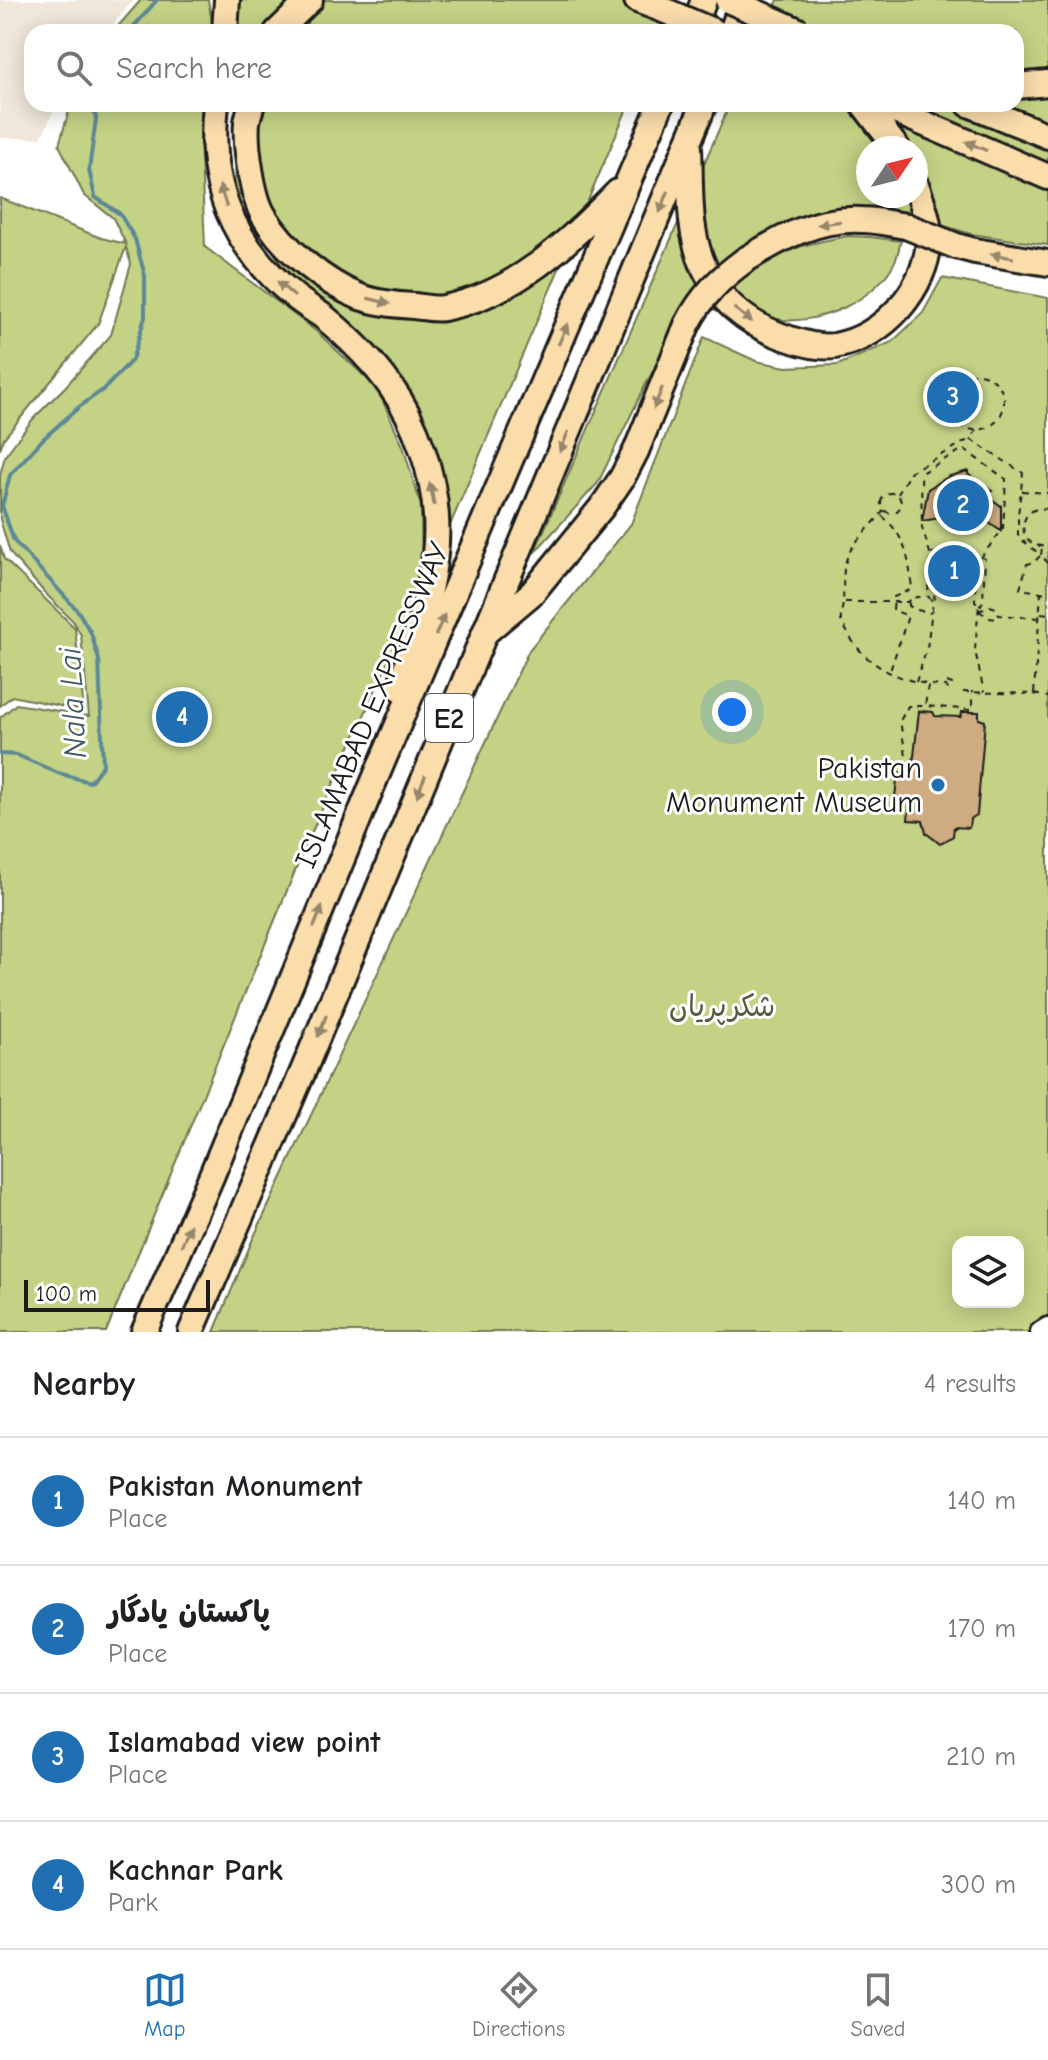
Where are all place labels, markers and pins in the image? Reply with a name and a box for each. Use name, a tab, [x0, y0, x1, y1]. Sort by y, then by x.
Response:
pin: 3	[927, 367, 979, 427]
pin: 2	[937, 475, 989, 535]
pin: 1	[928, 541, 980, 601]
pin: 4	[156, 687, 208, 747]
place label: Pakistan Monument Museum	[666, 751, 922, 820]
marker: Pakistan Monument Museum	[929, 776, 947, 794]

